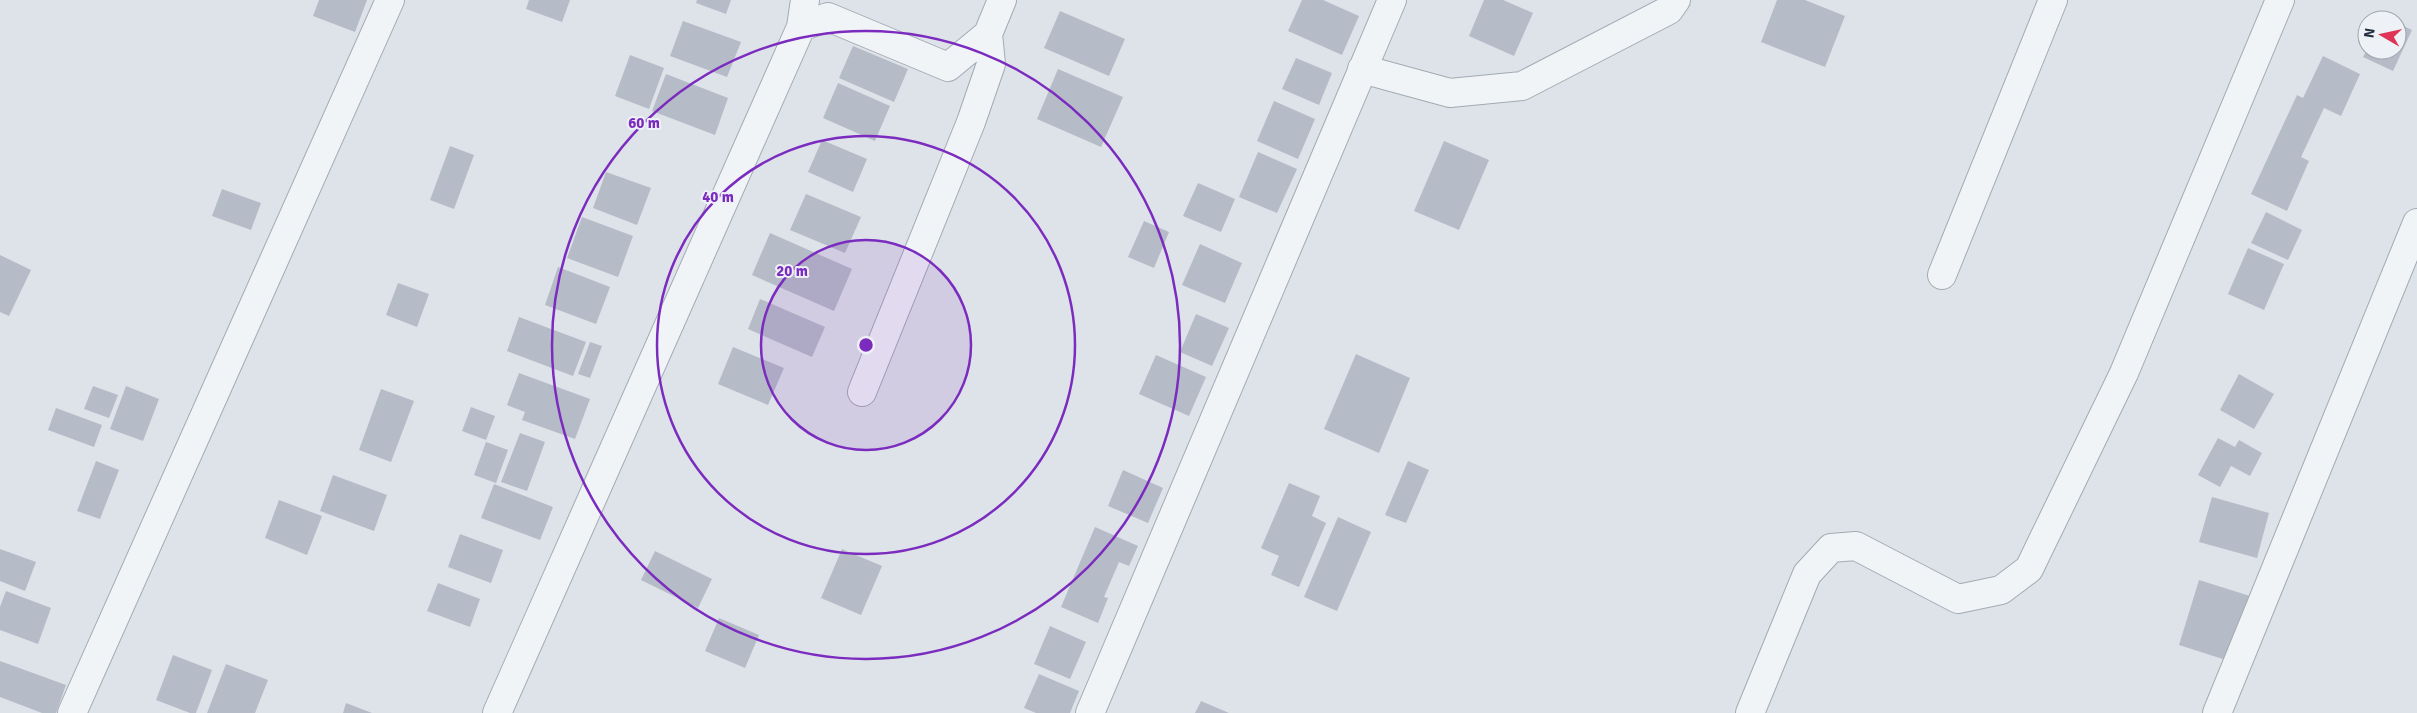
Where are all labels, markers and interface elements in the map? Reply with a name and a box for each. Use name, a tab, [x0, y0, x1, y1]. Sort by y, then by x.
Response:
north arrow	[2357, 10, 2407, 60]
text: N	[2360, 27, 2379, 39]
text: 60 m	[628, 114, 660, 132]
text: 40 m	[702, 188, 734, 206]
text: 20 m	[776, 262, 808, 280]
centre of rings	[857, 336, 875, 354]

